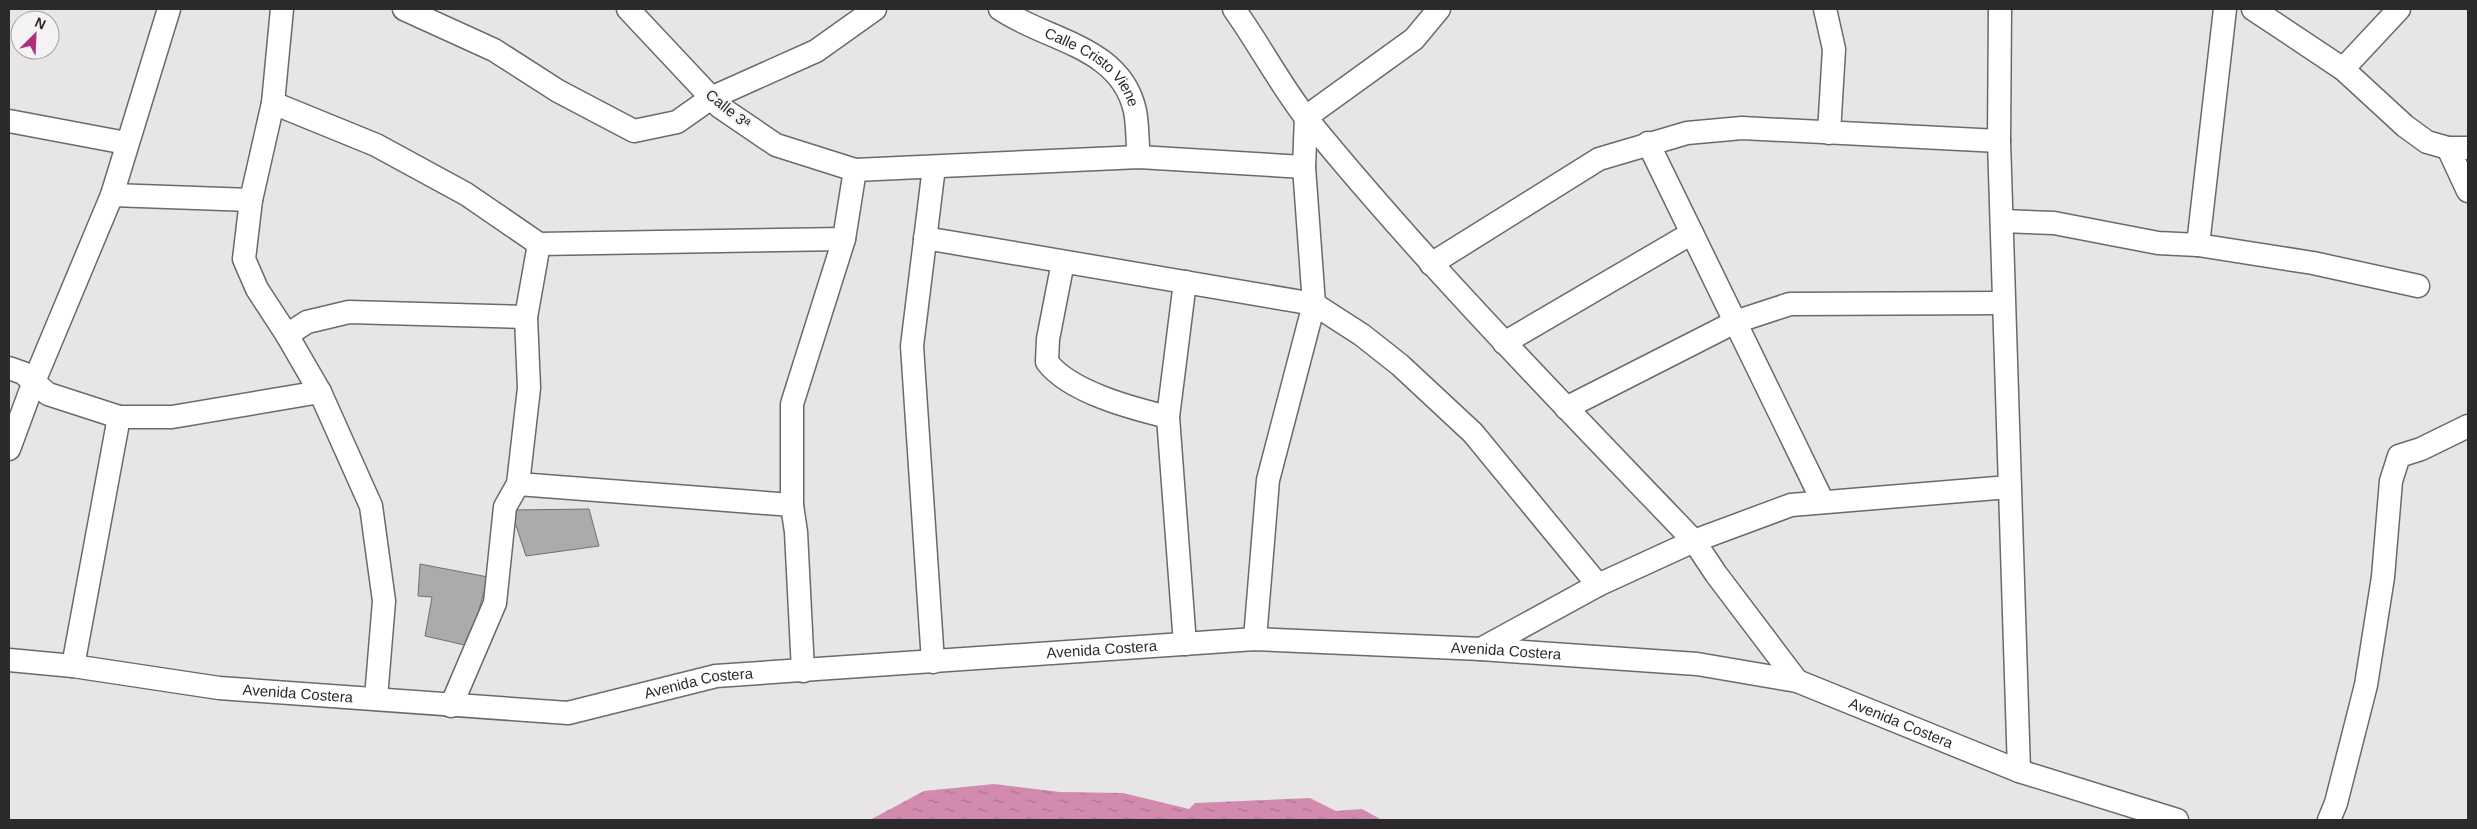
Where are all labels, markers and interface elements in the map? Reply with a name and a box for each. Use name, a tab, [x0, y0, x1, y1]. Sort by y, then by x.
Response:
north arrow	[10, 10, 60, 60]
text: N	[32, 14, 48, 32]
street label: Calle Cristo Viene	[1042, 24, 1142, 109]
street label: Calle 3ª	[703, 86, 754, 132]
street label: Avenida Costera	[1046, 637, 1158, 661]
street label: Avenida Costera	[1450, 639, 1563, 663]
street label: Avenida Costera	[642, 664, 754, 702]
street label: Avenida Costera	[242, 681, 354, 706]
street label: Avenida Costera	[1847, 694, 1956, 752]

